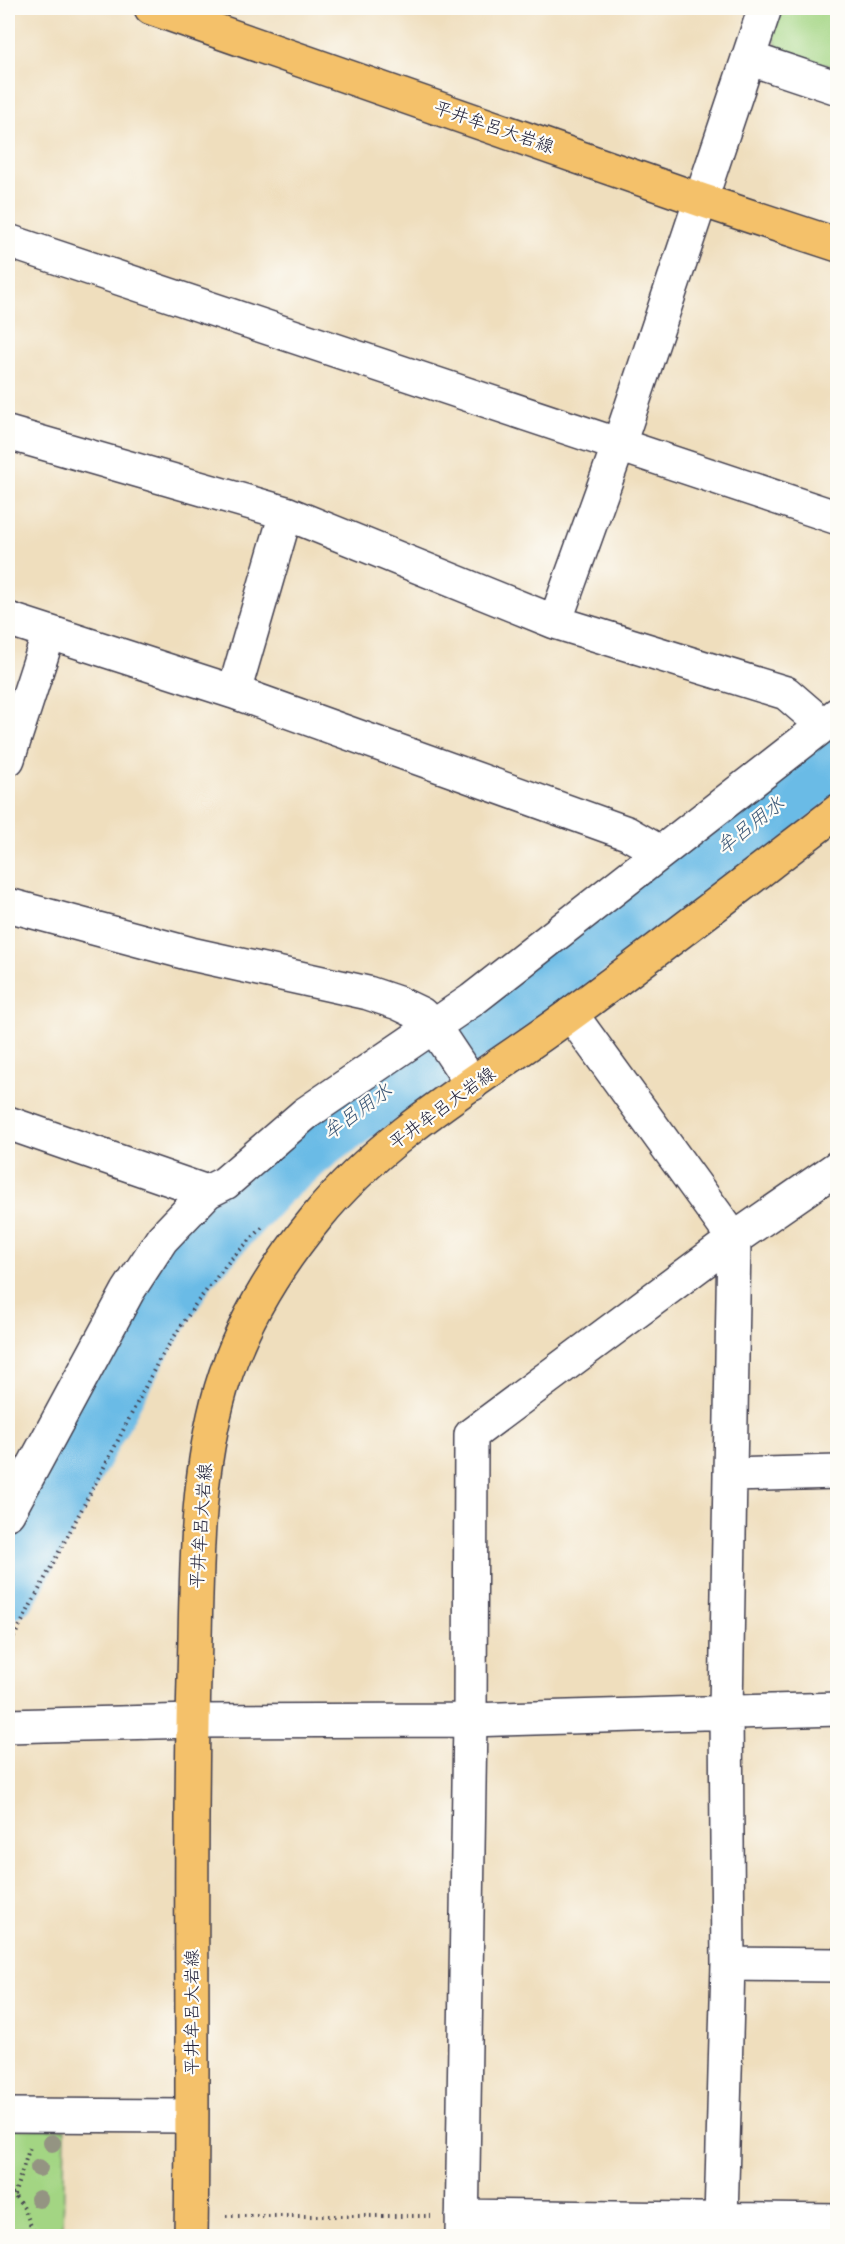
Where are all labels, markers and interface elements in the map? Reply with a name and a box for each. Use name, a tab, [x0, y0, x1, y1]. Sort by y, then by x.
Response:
street label: 平井牟呂大岩線	[431, 95, 557, 159]
water label: 牟呂用水	[710, 790, 790, 860]
street label: 平井牟呂大岩線	[384, 1061, 500, 1155]
water label: 牟呂用水	[317, 1077, 397, 1145]
street label: 平井牟呂大岩線	[185, 1462, 217, 1590]
street label: 平井牟呂大岩線	[180, 1949, 204, 2075]

